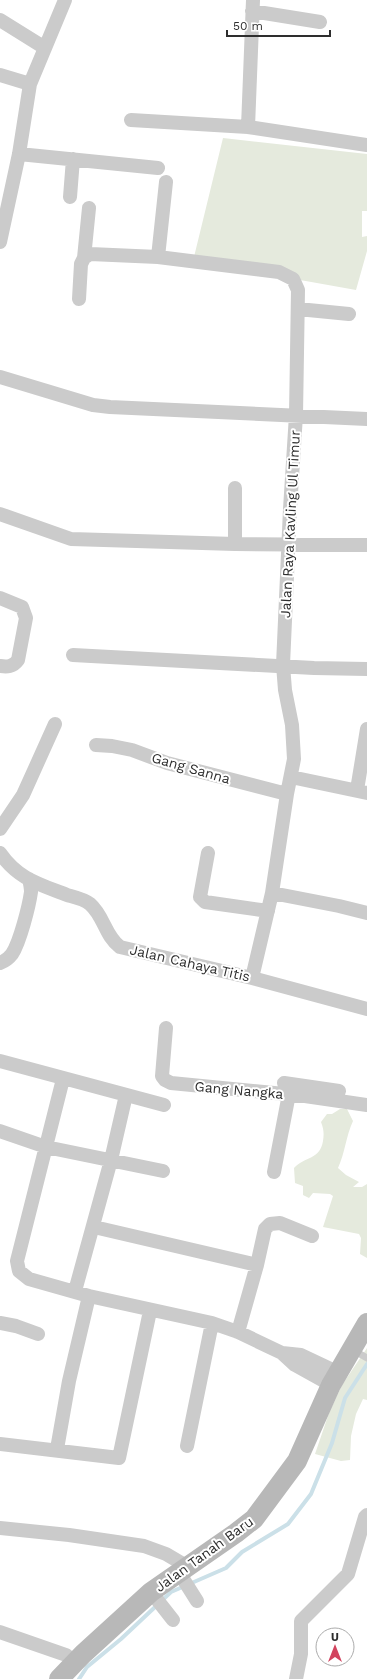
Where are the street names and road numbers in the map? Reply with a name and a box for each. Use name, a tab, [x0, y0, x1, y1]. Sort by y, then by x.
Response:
street label: Jalan Raya Kavling Ul Timur	[277, 429, 303, 618]
street label: Gang Sanna	[150, 749, 232, 787]
street label: Jalan Cahaya Titis	[128, 941, 252, 985]
street label: Gang Nangka	[194, 1078, 284, 1102]
street label: Jalan Tanah Baru	[152, 1513, 256, 1595]

